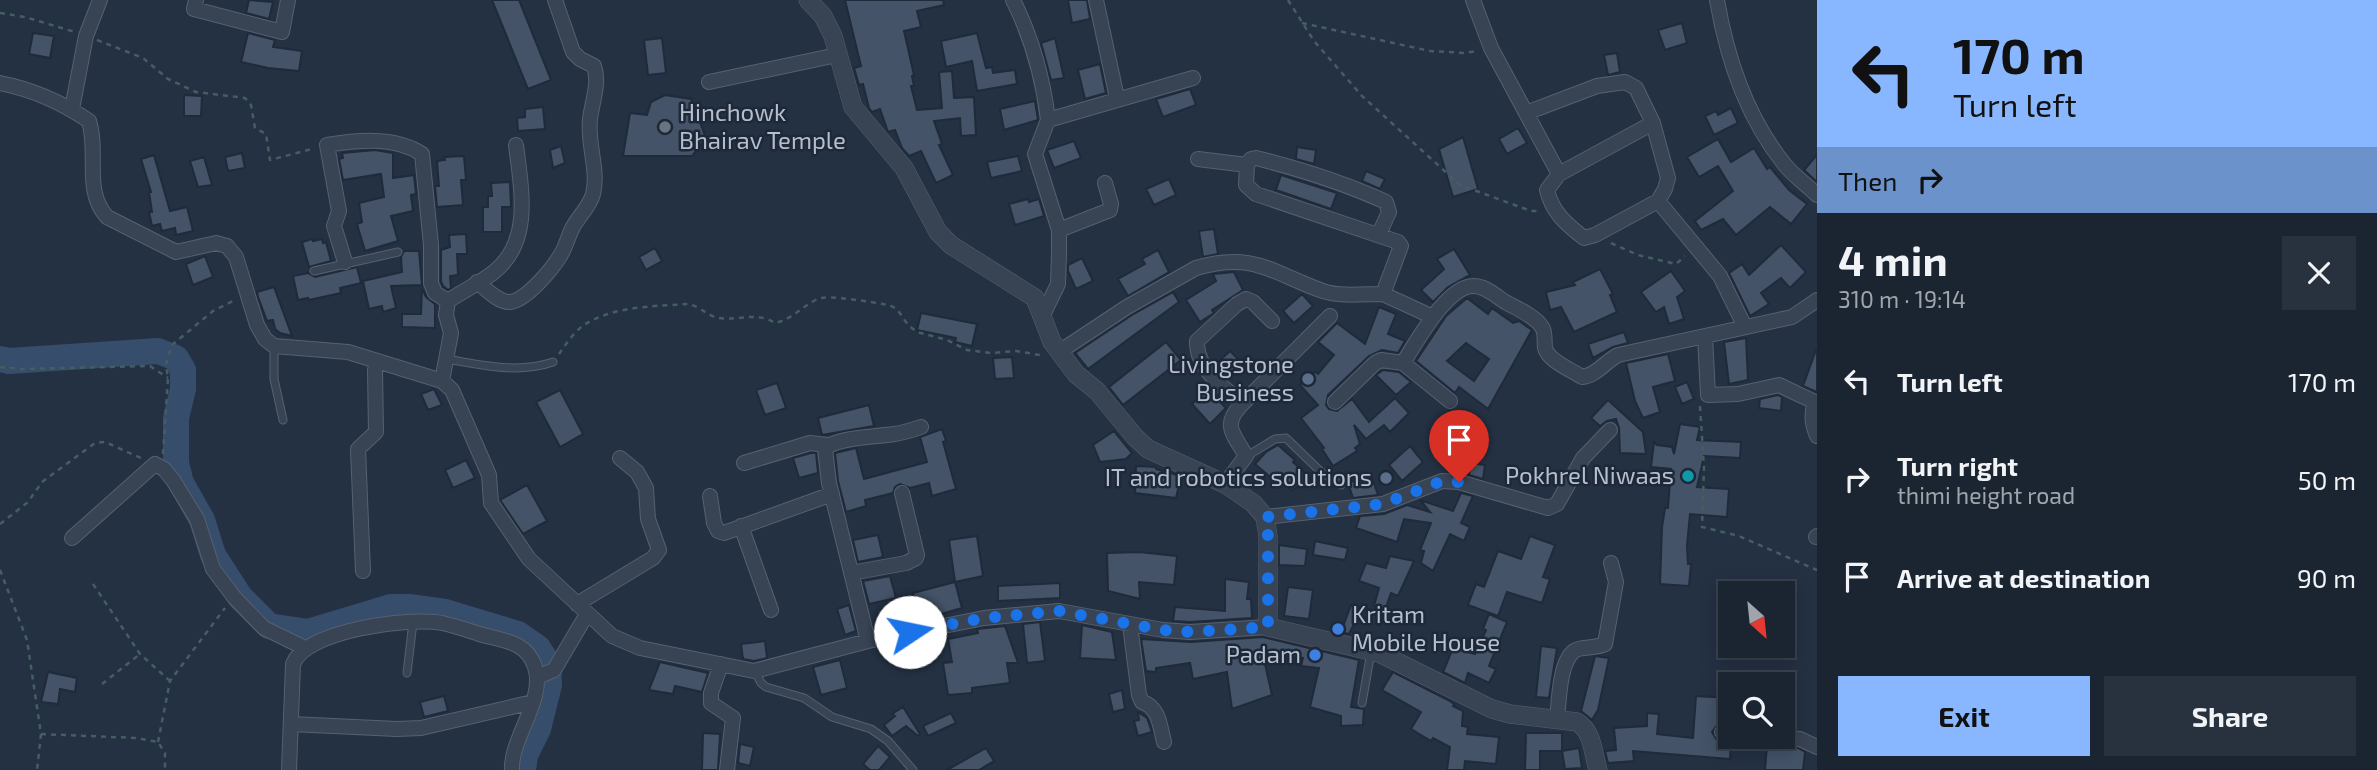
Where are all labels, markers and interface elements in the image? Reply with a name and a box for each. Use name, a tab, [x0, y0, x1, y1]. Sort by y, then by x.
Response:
text: 170 m	[1953, 25, 2085, 84]
icon: left	[1838, 28, 1929, 119]
text: Turn left	[1953, 85, 2077, 123]
place label: Hinchowk Bhairav Temple	[679, 97, 846, 154]
marker: Hinchowk Bhairav Temple	[657, 119, 673, 135]
icon: right	[1911, 161, 1949, 199]
text: Then	[1838, 165, 1897, 196]
text: 4 min	[1838, 234, 1948, 284]
button: close	[2282, 236, 2356, 310]
text: 310 m · 19:14	[1838, 285, 1966, 313]
place label: Livingstone Business	[1168, 349, 1294, 406]
icon: left	[1838, 362, 1876, 400]
text: Turn left	[1897, 366, 2003, 397]
text: 170 m	[2288, 366, 2356, 397]
marker: Livingstone Business	[1300, 371, 1316, 387]
pin	[1429, 410, 1489, 482]
icon: arrive	[1440, 421, 1478, 459]
text: Turn right	[1897, 450, 2018, 481]
place label: Pokhrel Niwaas	[1505, 460, 1674, 489]
icon: right	[1838, 460, 1876, 498]
place label: IT and robotics solutions	[1105, 462, 1372, 491]
text: 50 m	[2298, 464, 2356, 495]
marker: Pokhrel Niwaas	[1680, 468, 1696, 484]
marker: IT and robotics solutions	[1378, 470, 1394, 486]
text: thimi height road	[1897, 481, 2075, 509]
icon: arrive	[1838, 558, 1876, 596]
text: Arrive at destination	[1897, 562, 2150, 593]
text: 90 m	[2297, 562, 2356, 593]
north arrow	[1718, 581, 1796, 658]
map controls	[1718, 581, 1795, 749]
position arrow	[873, 595, 947, 669]
place label: Kritam Mobile House	[1352, 599, 1500, 656]
marker: Kritam Mobile House	[1330, 621, 1346, 637]
place label: Padam	[1226, 639, 1301, 668]
marker: Padam	[1307, 647, 1323, 663]
button: search	[1718, 672, 1795, 749]
button: Exit	[1838, 676, 2090, 756]
button: Share	[2104, 676, 2356, 756]

